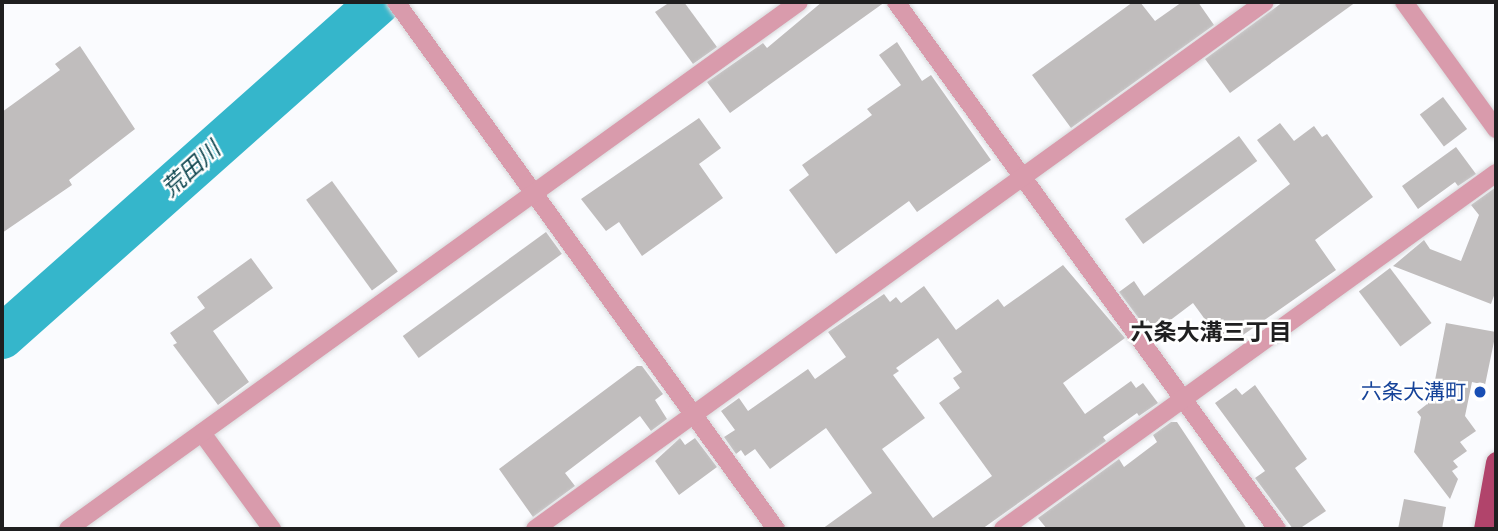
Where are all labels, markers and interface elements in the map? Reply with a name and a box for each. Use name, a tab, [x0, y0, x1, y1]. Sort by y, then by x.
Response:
water label: 荒田川	[156, 136, 226, 202]
district label: 六条大溝三丁目	[1131, 318, 1291, 346]
place label: 六条大溝町	[1361, 379, 1466, 405]
marker: 六条大溝町	[1472, 384, 1488, 400]

